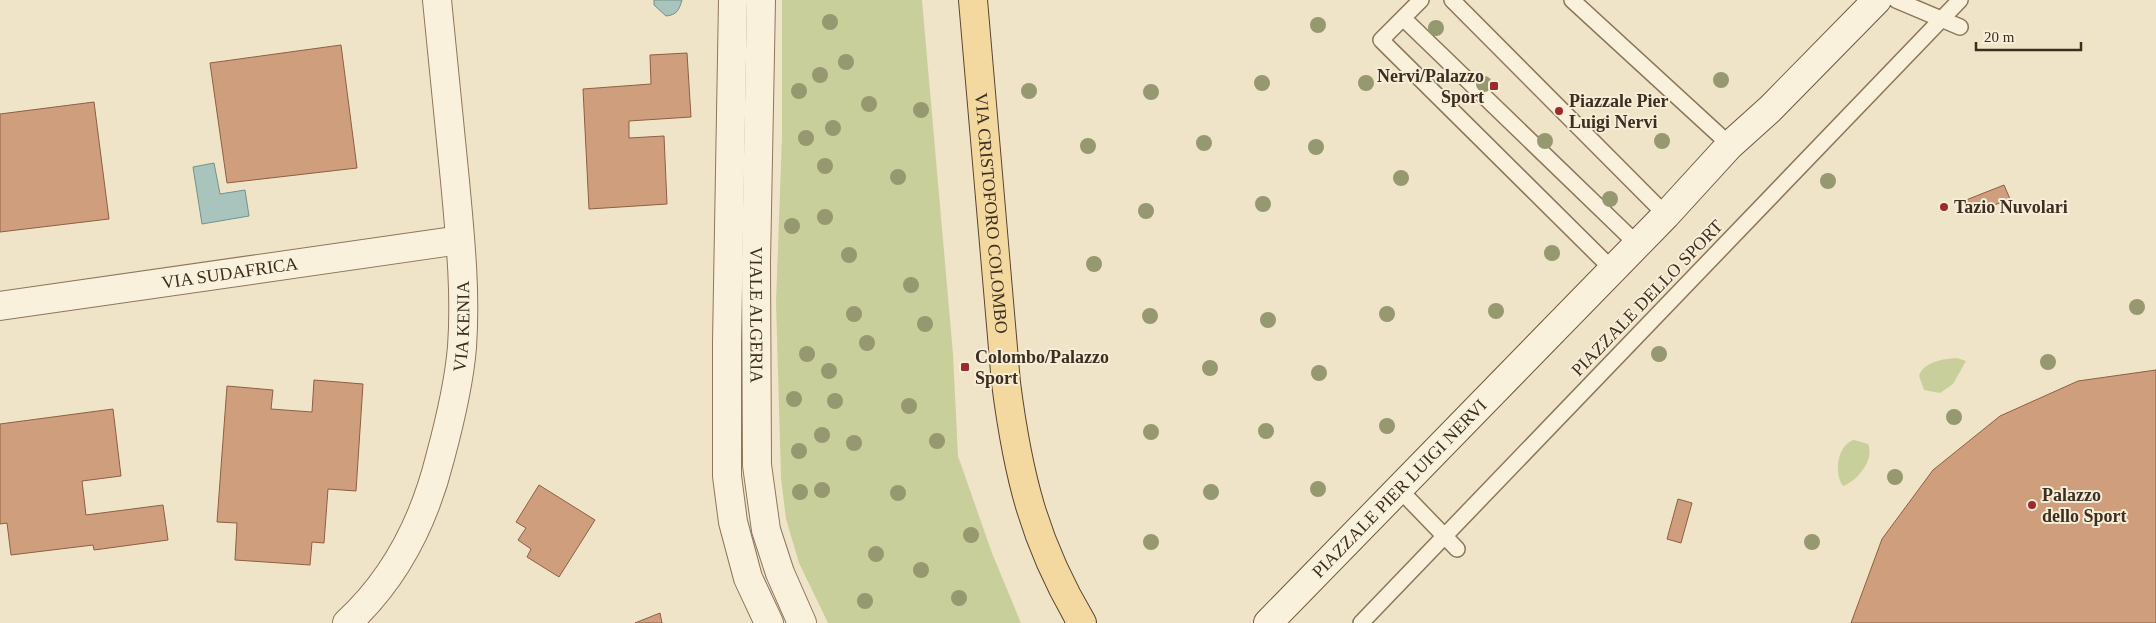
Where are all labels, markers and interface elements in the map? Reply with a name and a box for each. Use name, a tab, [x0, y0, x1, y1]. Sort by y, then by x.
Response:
scale bar	[1976, 20, 2081, 52]
text: 20 m	[1984, 29, 2015, 45]
place label: Nervi/Palazzo Sport	[1377, 66, 1484, 107]
marker: Nervi/Palazzo Sport	[1488, 80, 1500, 92]
place label: Piazzale Pier Luigi Nervi	[1569, 91, 1668, 132]
street label: VIA CRISTOFORO COLOMBO	[971, 92, 1012, 335]
marker: Piazzale Pier Luigi Nervi	[1553, 105, 1565, 117]
place label: Tazio Nuvolari	[1954, 197, 2068, 217]
marker: Tazio Nuvolari	[1938, 201, 1950, 213]
street label: PIAZZALE DELLO SPORT	[1567, 216, 1727, 380]
street label: VIALE ALGERIA	[746, 246, 767, 383]
street label: VIA SUDAFRICA	[160, 253, 299, 293]
street label: VIA KENIA	[449, 280, 473, 373]
place label: Colombo/Palazzo Sport	[975, 347, 1109, 388]
marker: Colombo/Palazzo Sport	[959, 361, 971, 373]
street label: PIAZZALE PIER LUIGI NERVI	[1308, 395, 1491, 582]
place label: Palazzo dello Sport	[2042, 485, 2127, 526]
marker: Palazzo dello Sport	[2026, 499, 2038, 511]

